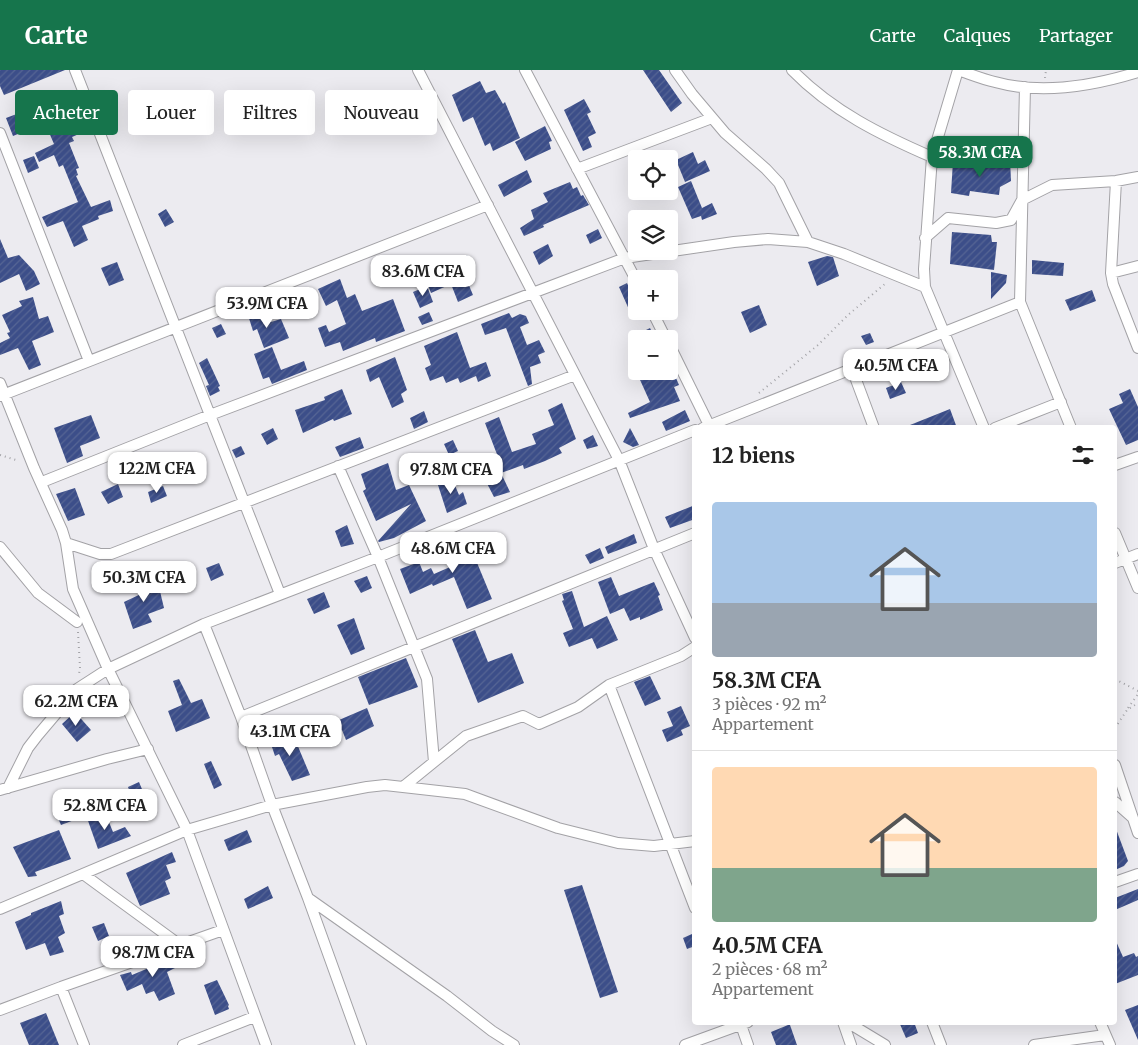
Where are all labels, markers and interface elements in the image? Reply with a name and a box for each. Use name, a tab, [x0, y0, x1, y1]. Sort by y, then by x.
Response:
text: Carte	[25, 20, 88, 51]
text: Carte	[870, 24, 916, 47]
text: Calques	[944, 24, 1011, 47]
text: Partager	[1039, 24, 1113, 47]
chip: Acheter	[15, 90, 118, 135]
chip: Louer	[128, 90, 214, 135]
chip: Filtres	[224, 90, 315, 135]
chip: Nouveau	[325, 90, 437, 135]
pin: 58.3M CFA	[923, 136, 1037, 178]
text: 58.3M CFA	[939, 142, 1021, 162]
map controls	[628, 150, 678, 380]
button: locate	[628, 150, 678, 200]
button: layers	[628, 210, 678, 260]
pin: 83.6M CFA	[366, 254, 480, 297]
text: 83.6M CFA	[382, 261, 464, 281]
button: +	[628, 270, 678, 320]
pin: 53.9M CFA	[210, 286, 324, 329]
text: 53.9M CFA	[227, 293, 307, 313]
button: −	[628, 330, 678, 380]
pin: 40.5M CFA	[839, 348, 953, 391]
text: 40.5M CFA	[854, 355, 938, 375]
icon: filters	[1069, 441, 1097, 469]
text: 12 biens	[712, 442, 795, 469]
pin: 122M CFA	[105, 452, 209, 494]
pin: 97.8M CFA	[394, 452, 508, 495]
text: 122M CFA	[119, 458, 195, 478]
text: 97.8M CFA	[410, 459, 492, 479]
pin: 48.6M CFA	[396, 532, 510, 574]
icon: home	[860, 534, 950, 624]
text: 48.6M CFA	[411, 538, 495, 558]
pin: 50.3M CFA	[87, 560, 201, 603]
text: 50.3M CFA	[102, 567, 186, 587]
text: 58.3M CFA	[712, 667, 821, 694]
pin: 62.2M CFA	[19, 684, 133, 727]
text: 62.2M CFA	[34, 691, 118, 711]
text: 3 pièces · 92 m²	[712, 694, 827, 714]
pin: 43.1M CFA	[233, 714, 347, 757]
text: Appartement	[712, 714, 814, 734]
text: 43.1M CFA	[250, 721, 330, 741]
pin: 52.8M CFA	[48, 788, 162, 831]
text: 52.8M CFA	[63, 795, 147, 815]
icon: home	[860, 800, 950, 890]
text: 40.5M CFA	[712, 932, 822, 959]
pin: 98.7M CFA	[96, 936, 210, 978]
text: 98.7M CFA	[112, 942, 194, 962]
text: 2 pièces · 68 m²	[712, 959, 827, 979]
text: Appartement	[712, 979, 814, 999]

